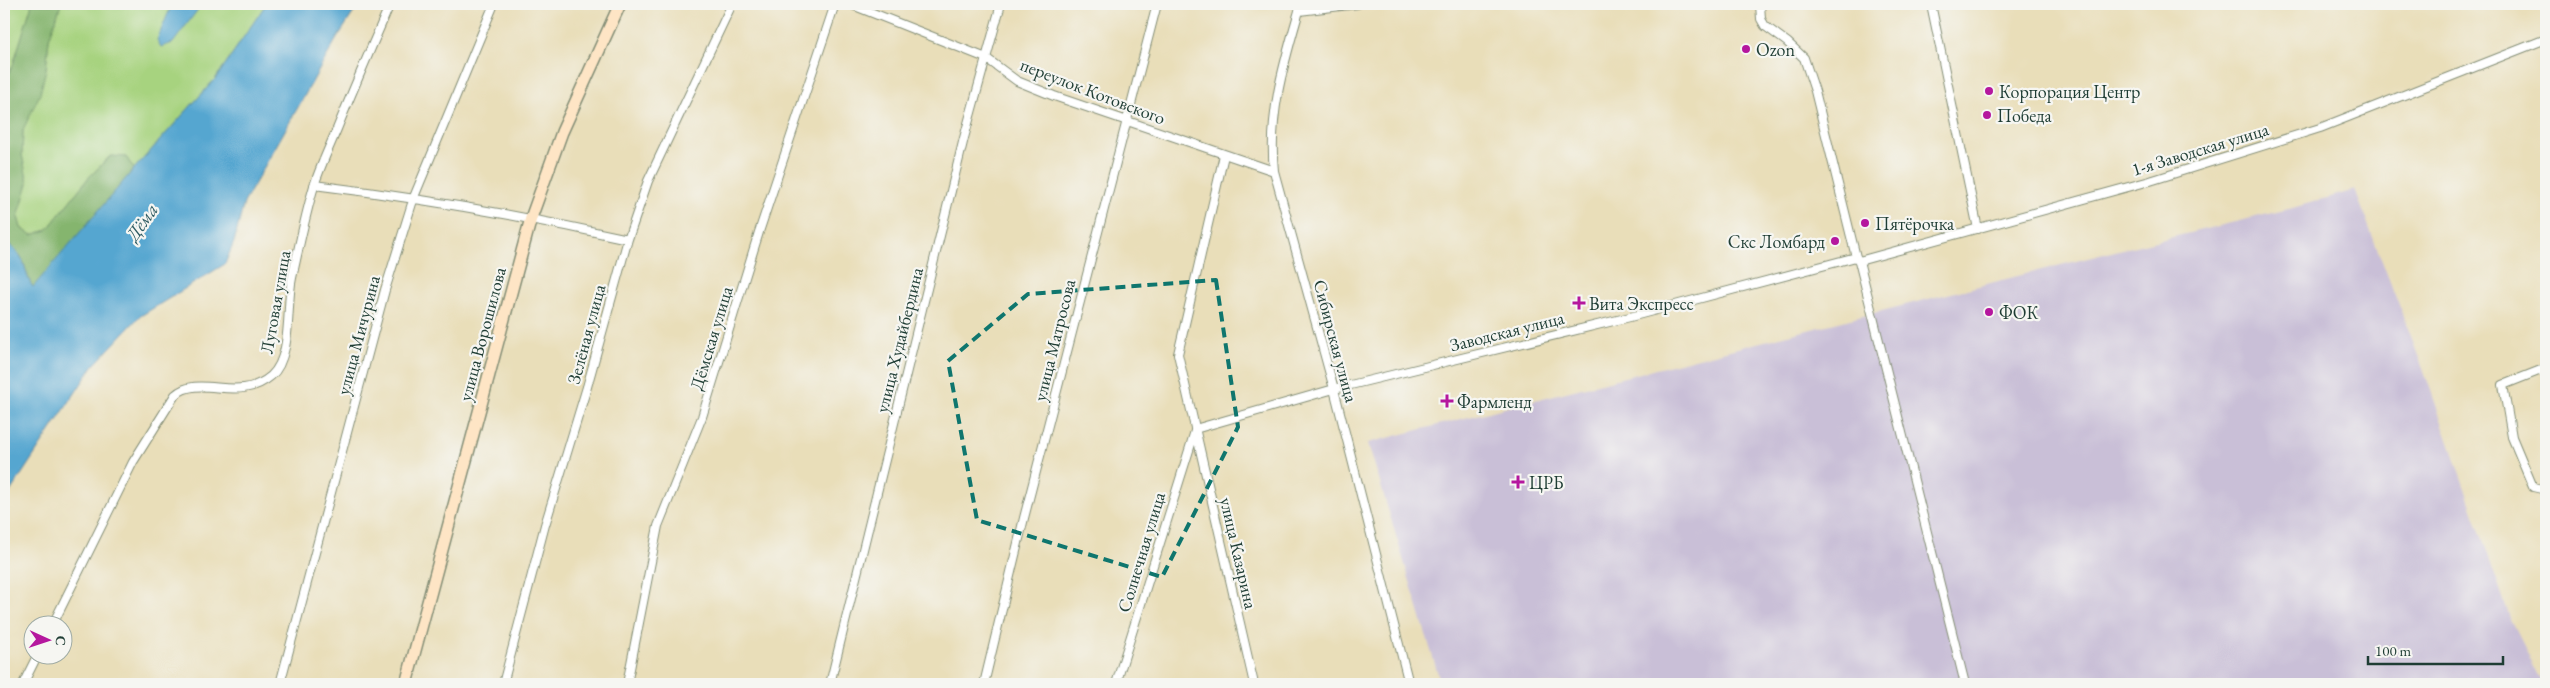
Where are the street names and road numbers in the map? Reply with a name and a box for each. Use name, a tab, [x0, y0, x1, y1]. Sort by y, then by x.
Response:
street label: переулок Котовского	[1017, 53, 1169, 129]
street label: 1-я Заводская улица	[2129, 117, 2272, 181]
street label: Луговая улица	[255, 248, 296, 355]
street label: улица Ворошилова	[453, 264, 511, 403]
street label: улица Худайбердина	[870, 264, 928, 415]
street label: улица Мичурина	[331, 272, 385, 397]
street label: улица Матросова	[1028, 276, 1080, 403]
street label: Сибирская улица	[1309, 277, 1364, 406]
street label: Зелёная улица	[562, 281, 611, 386]
street label: Дёмская улица	[684, 283, 738, 393]
street label: Заводская улица	[1448, 306, 1567, 356]
street label: Солнечная улица	[1112, 488, 1170, 615]
street label: улица Казарина	[1215, 495, 1263, 612]

